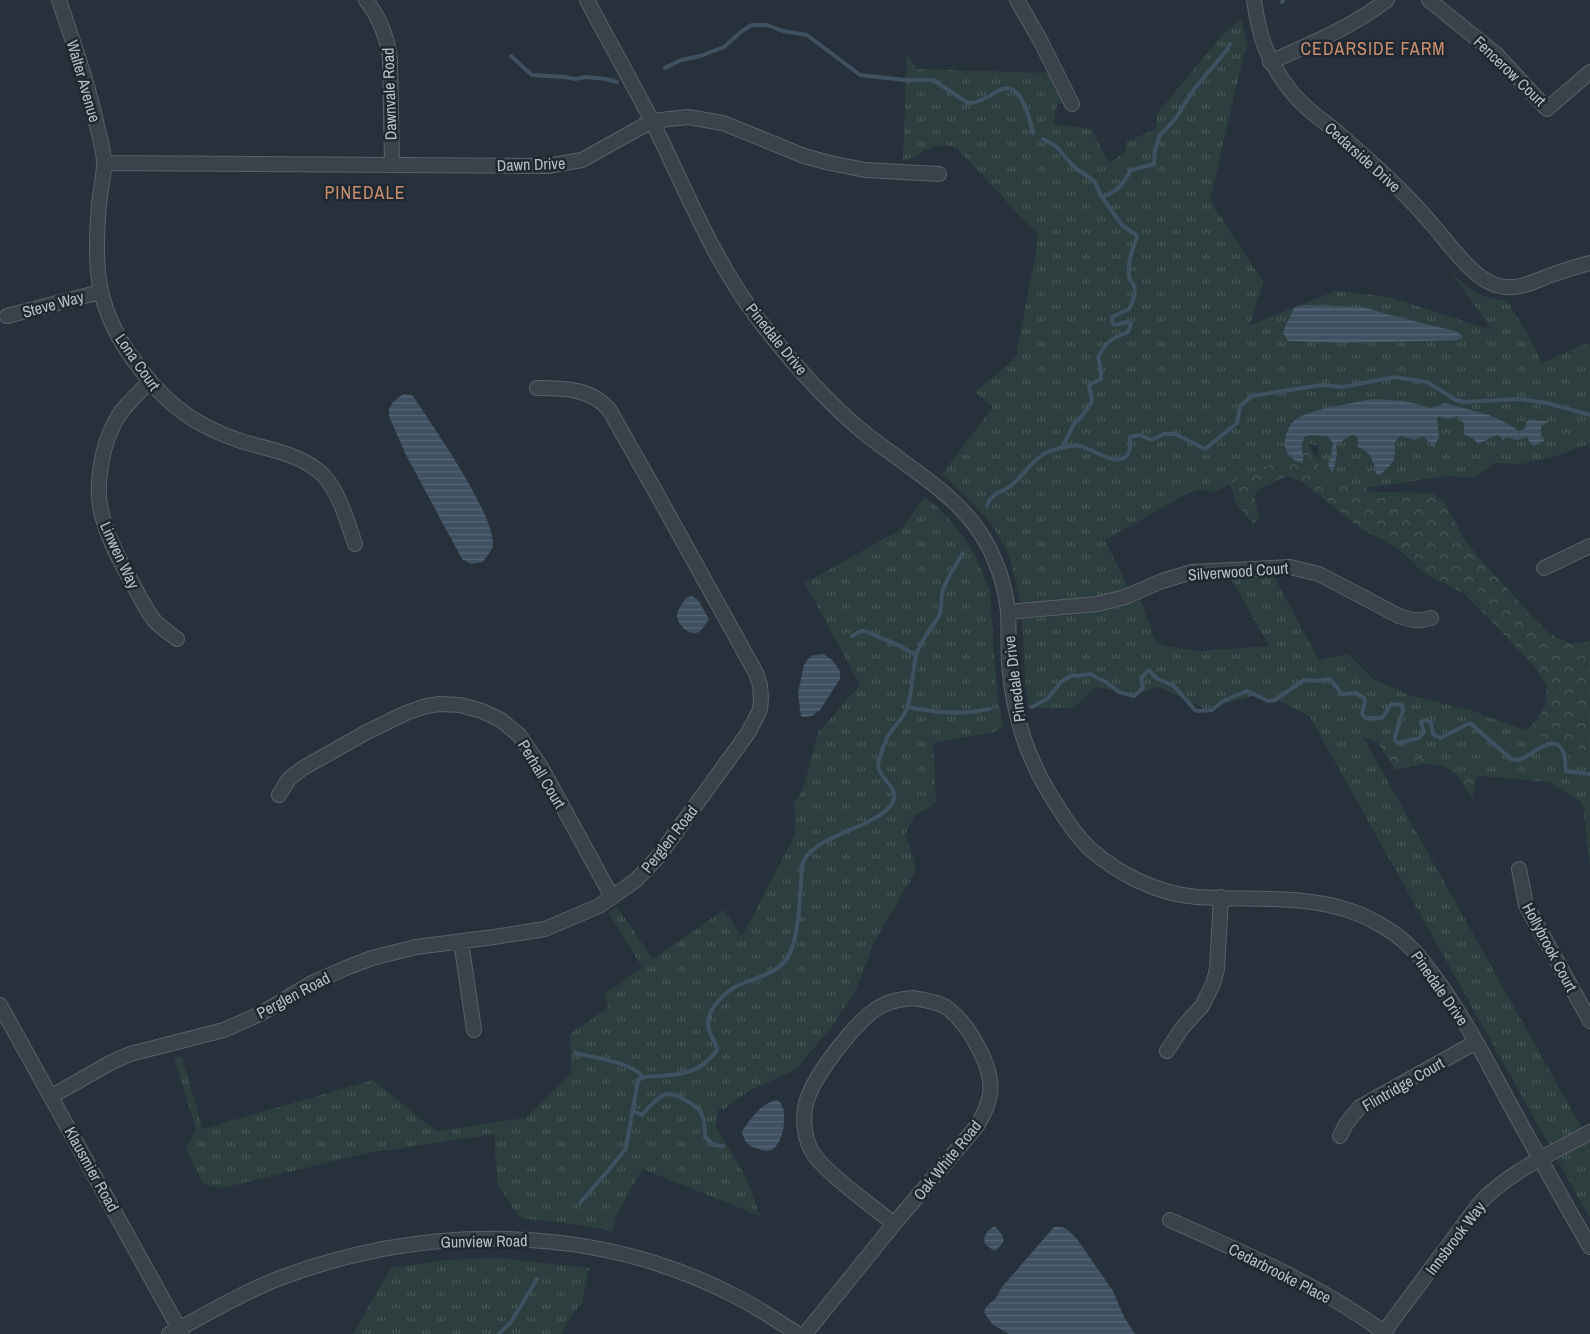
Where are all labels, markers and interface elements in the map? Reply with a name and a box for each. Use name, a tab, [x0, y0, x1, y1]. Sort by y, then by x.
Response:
street label: Fencerow Court	[1469, 31, 1551, 111]
district label: CEDARSIDE FARM	[1300, 36, 1446, 61]
street label: Walter Avenue	[62, 37, 106, 125]
street label: Dawnvale Road	[376, 47, 402, 141]
street label: Cedarside Drive	[1320, 117, 1406, 197]
street label: Dawn Drive	[496, 152, 566, 176]
district label: PINEDALE	[324, 180, 406, 205]
street label: Steve Way	[20, 285, 87, 323]
street label: Pinedale Drive	[741, 298, 813, 380]
street label: Lona Court	[110, 329, 166, 395]
street label: Linwen Way	[95, 518, 145, 593]
street label: Silverwood Court	[1187, 556, 1289, 585]
street label: Pinedale Drive	[998, 635, 1030, 723]
street label: Perhall Court	[513, 736, 571, 813]
street label: Perglen Road	[636, 801, 702, 877]
street label: Hollybrook Court	[1517, 899, 1583, 996]
street label: Pinedale Drive	[1406, 946, 1474, 1030]
street label: Perglen Road	[252, 966, 334, 1024]
street label: Flintridge Court	[1358, 1052, 1448, 1116]
street label: Oak White Road	[908, 1115, 986, 1205]
street label: Klausmier Road	[60, 1123, 124, 1215]
street label: Innsbrook Way	[1420, 1196, 1490, 1279]
street label: Gunview Road	[440, 1229, 528, 1253]
street label: Cedarbrooke Place	[1225, 1238, 1335, 1308]

